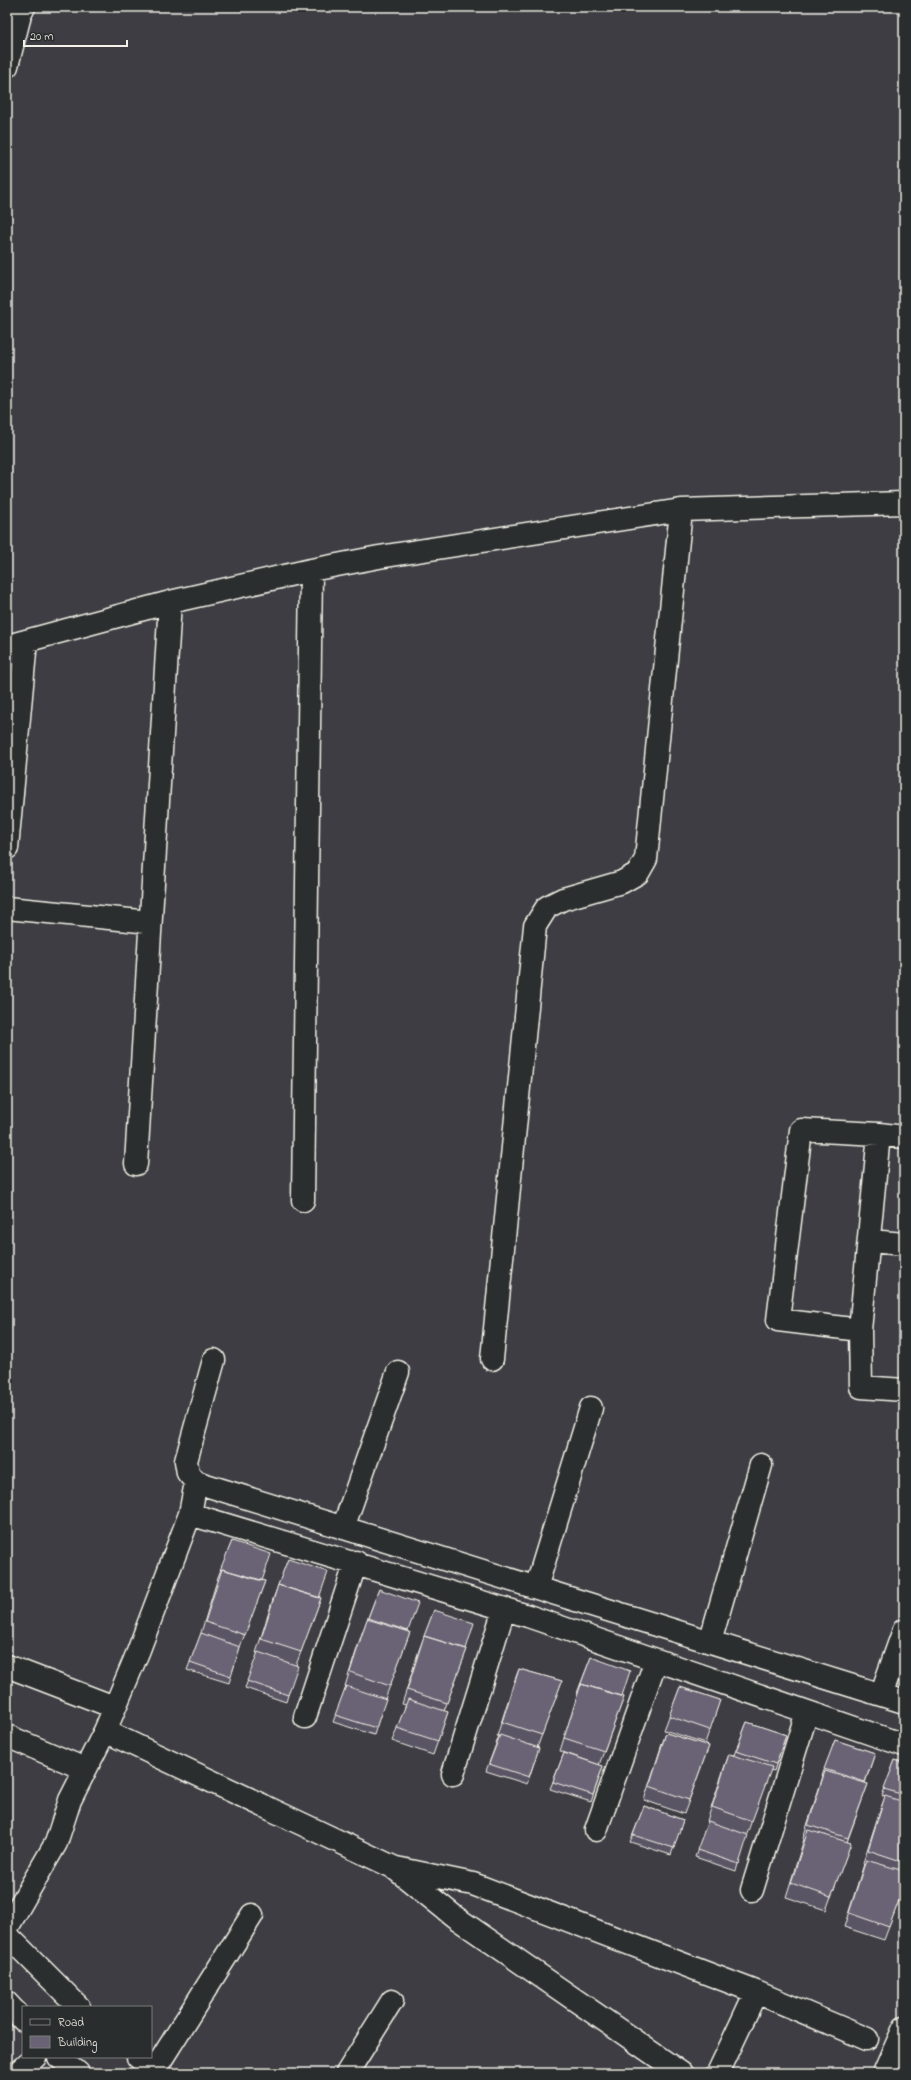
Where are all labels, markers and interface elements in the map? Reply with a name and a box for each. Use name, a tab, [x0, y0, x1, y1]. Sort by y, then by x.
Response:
scale bar	[24, 22, 127, 48]
text: 20 m	[30, 28, 53, 46]
legend	[22, 2006, 152, 2058]
text: Road	[58, 2014, 84, 2032]
text: Building	[57, 2034, 97, 2053]

